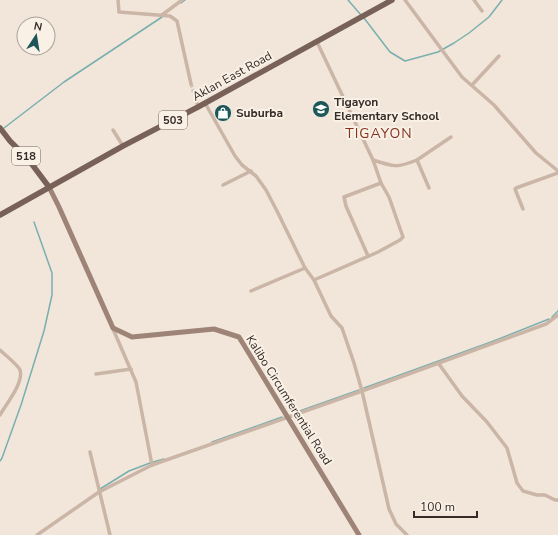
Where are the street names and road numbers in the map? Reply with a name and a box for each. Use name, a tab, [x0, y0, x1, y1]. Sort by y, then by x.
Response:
street label: Aklan East Road	[189, 47, 275, 105]
road number: 503	[159, 111, 187, 129]
road number: 518	[12, 147, 40, 165]
street label: Kalibo Circumferential Road	[242, 332, 336, 468]

